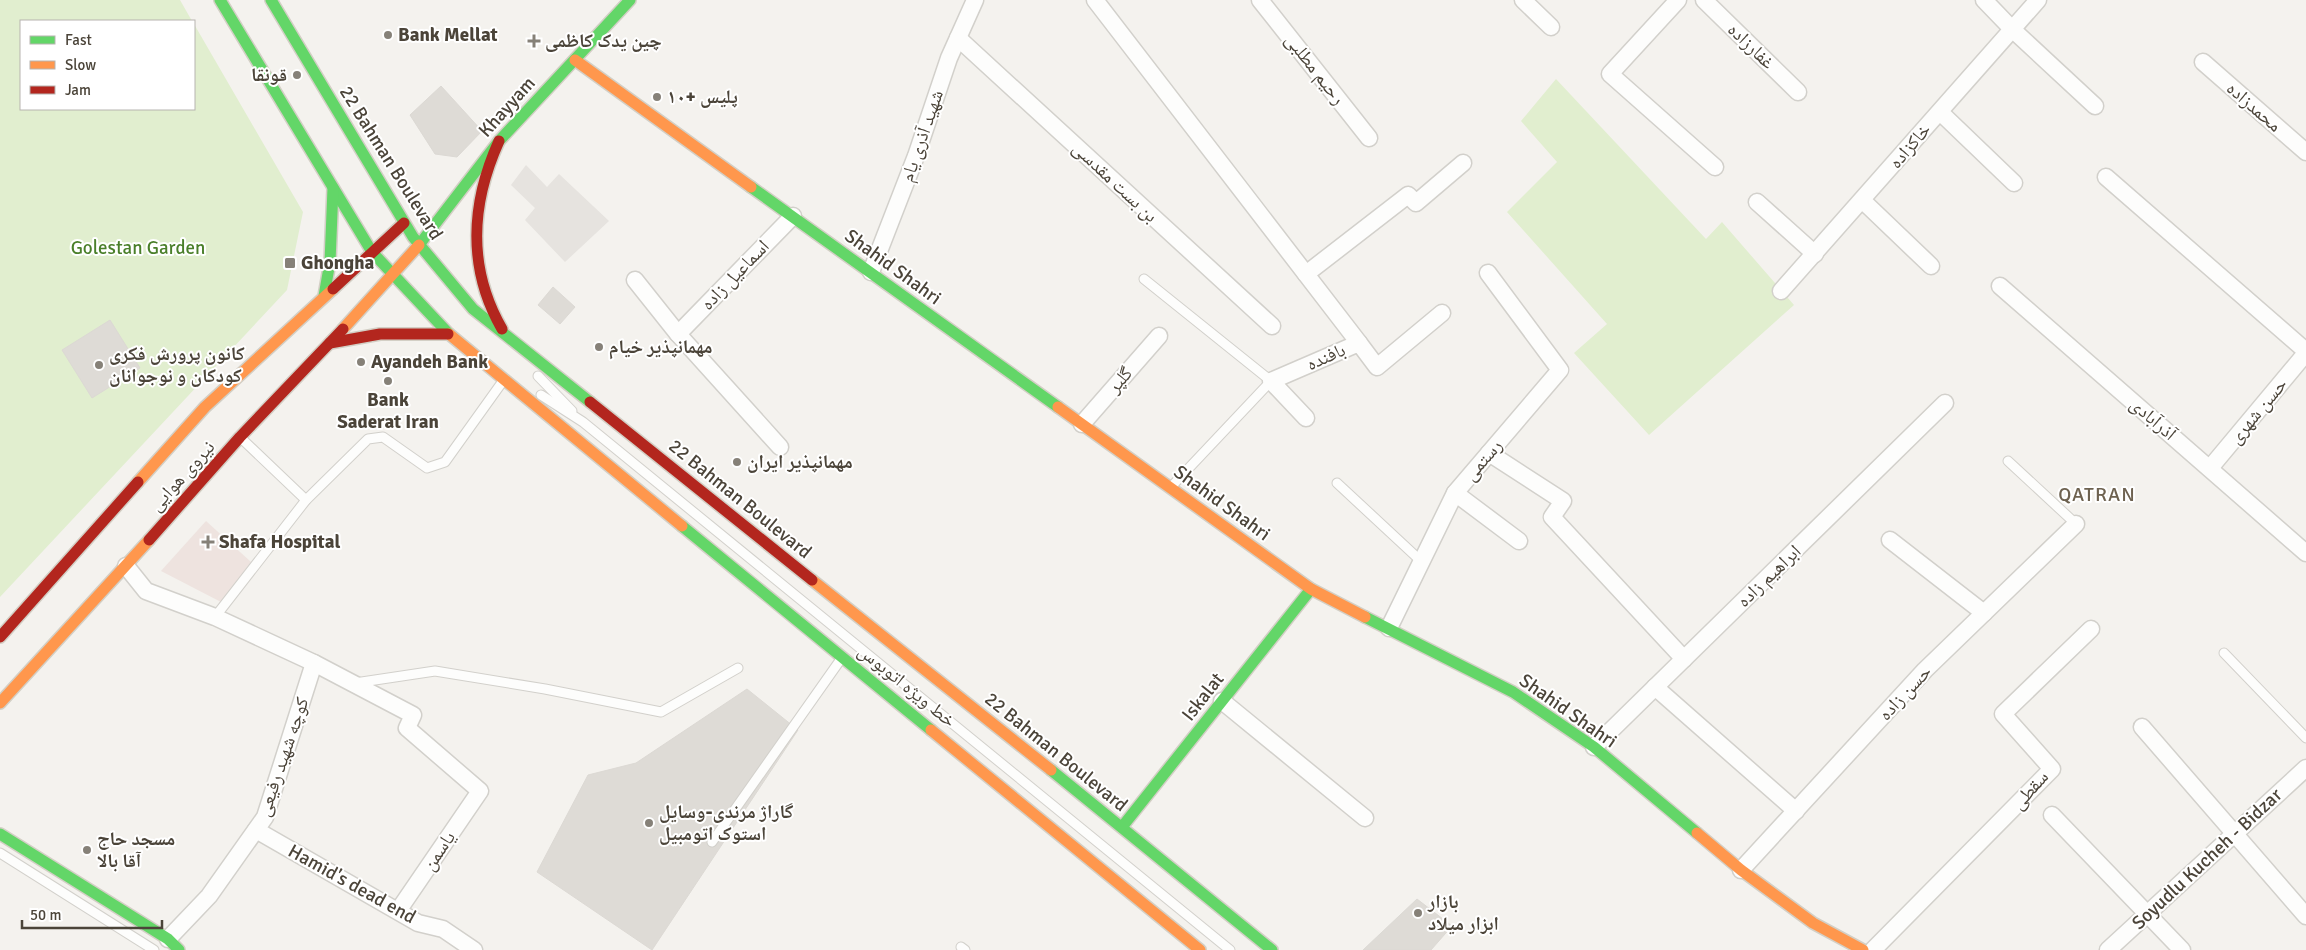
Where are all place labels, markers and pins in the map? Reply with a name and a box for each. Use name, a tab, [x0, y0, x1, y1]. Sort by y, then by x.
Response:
place label: Bank Mellat	[398, 23, 498, 47]
marker: Bank Mellat	[382, 29, 394, 41]
place label: چین یدک کاظمی	[545, 29, 662, 53]
marker: چین یدک کاظمی	[527, 34, 541, 48]
place label: قونقا	[251, 63, 287, 87]
marker: قونقا	[291, 69, 303, 81]
place label: پلیس +۱۰	[667, 85, 738, 109]
marker: پلیس +۱۰	[651, 91, 663, 103]
place label: Ghongha	[301, 251, 375, 275]
marker: Ghongha	[283, 256, 297, 270]
place label: مهمانپذیر خیام	[609, 335, 713, 360]
marker: مهمانپذیر خیام	[593, 341, 605, 353]
place label: کانون پرورش فکری کودکان و نوجوانان	[109, 342, 245, 388]
place label: Ayandeh Bank	[371, 350, 488, 374]
marker: Ayandeh Bank	[355, 356, 367, 368]
marker: کانون پرورش فکری کودکان و نوجوانان	[93, 359, 105, 371]
marker: Bank Saderat Iran	[382, 375, 394, 387]
place label: Bank Saderat Iran	[337, 388, 439, 434]
place label: مهمانپذیر ایران	[747, 450, 853, 474]
marker: مهمانپذیر ایران	[731, 456, 743, 468]
place label: Shafa Hospital	[219, 530, 340, 554]
marker: Shafa Hospital	[201, 535, 215, 549]
place label: گاراژ مرندی-وسایل استوک اتومبیل	[659, 800, 794, 846]
marker: گاراژ مرندی-وسایل استوک اتومبیل	[643, 817, 655, 829]
place label: مسجد حاج آقا بالا	[97, 827, 175, 873]
marker: مسجد حاج آقا بالا	[81, 844, 93, 856]
place label: بازار ابزار میلاد	[1427, 890, 1499, 936]
marker: بازار ابزار میلاد	[1412, 907, 1424, 919]

